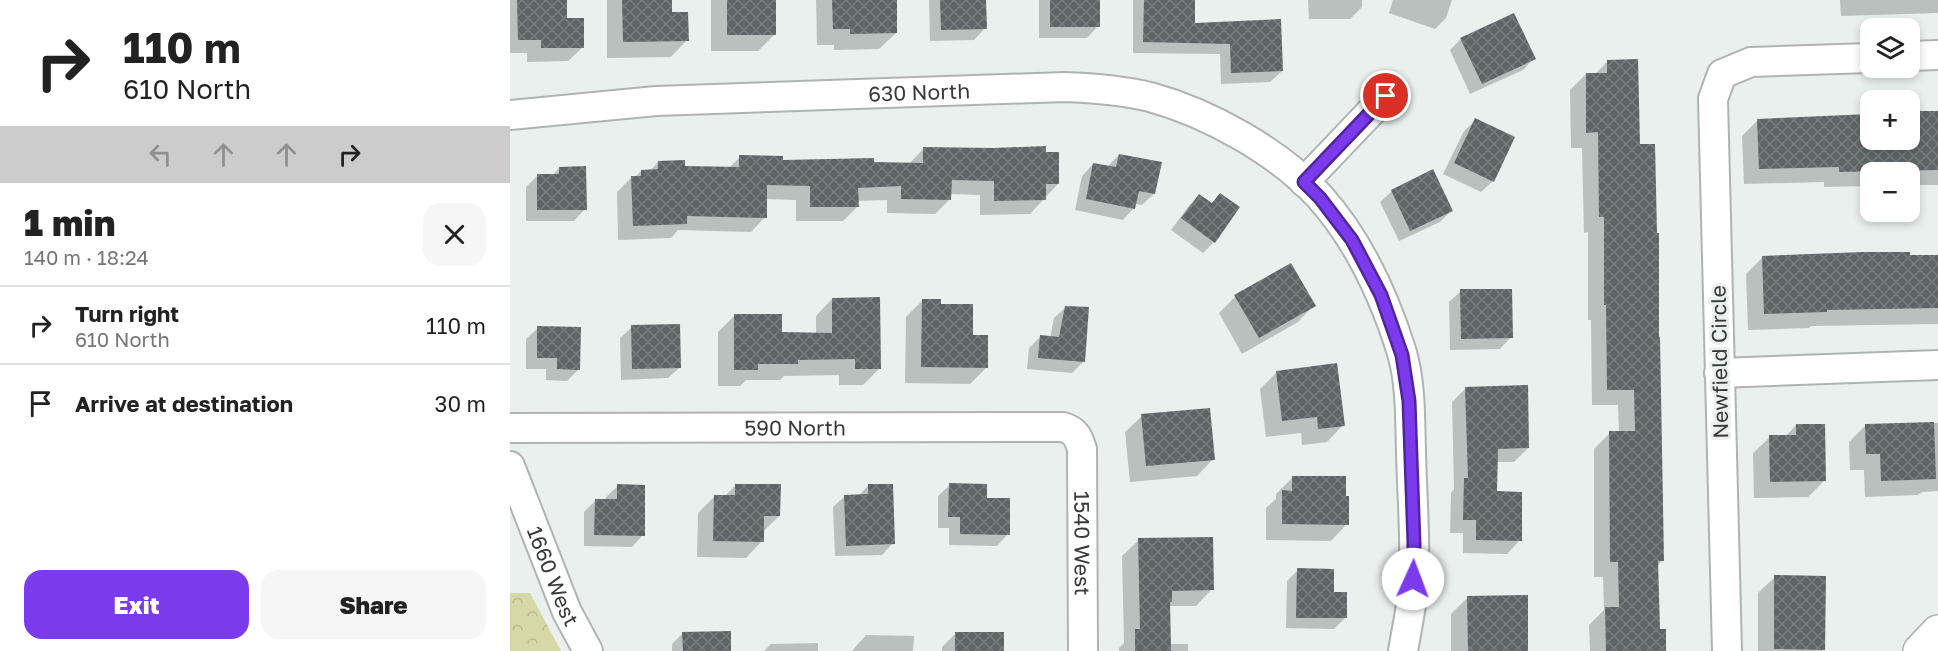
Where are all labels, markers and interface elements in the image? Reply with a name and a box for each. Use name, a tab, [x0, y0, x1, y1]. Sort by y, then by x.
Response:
map controls	[1860, 18, 1920, 222]
button: layers	[1860, 18, 1920, 78]
text: 110 m	[123, 22, 241, 72]
icon: right	[24, 24, 102, 102]
pin	[1360, 70, 1411, 121]
text: 610 North	[123, 73, 251, 105]
street label: 630 North	[868, 77, 971, 107]
icon: arrive	[1369, 79, 1402, 112]
button: +	[1860, 90, 1920, 150]
icon: left	[144, 138, 177, 171]
icon: ahead	[207, 138, 240, 171]
icon: ahead	[270, 138, 303, 171]
icon: right	[333, 138, 366, 171]
button: −	[1860, 162, 1920, 222]
text: 1 min	[24, 201, 115, 244]
button: close	[423, 203, 486, 266]
text: 140 m · 18:24	[24, 245, 149, 269]
street label: Newfield Circle	[1705, 285, 1733, 439]
text: Turn right	[75, 300, 179, 327]
icon: right	[24, 309, 57, 342]
text: 110 m	[426, 312, 486, 339]
text: 610 North	[75, 327, 170, 351]
icon: arrive	[24, 387, 57, 420]
text: Arrive at destination	[75, 390, 293, 417]
text: 30 m	[435, 390, 486, 417]
street label: 590 North	[744, 414, 846, 441]
street label: 1540 West	[1069, 491, 1096, 596]
street label: 1660 West	[522, 522, 585, 630]
position arrow	[1381, 547, 1445, 611]
button: Exit	[24, 570, 249, 639]
button: Share	[261, 570, 486, 639]

